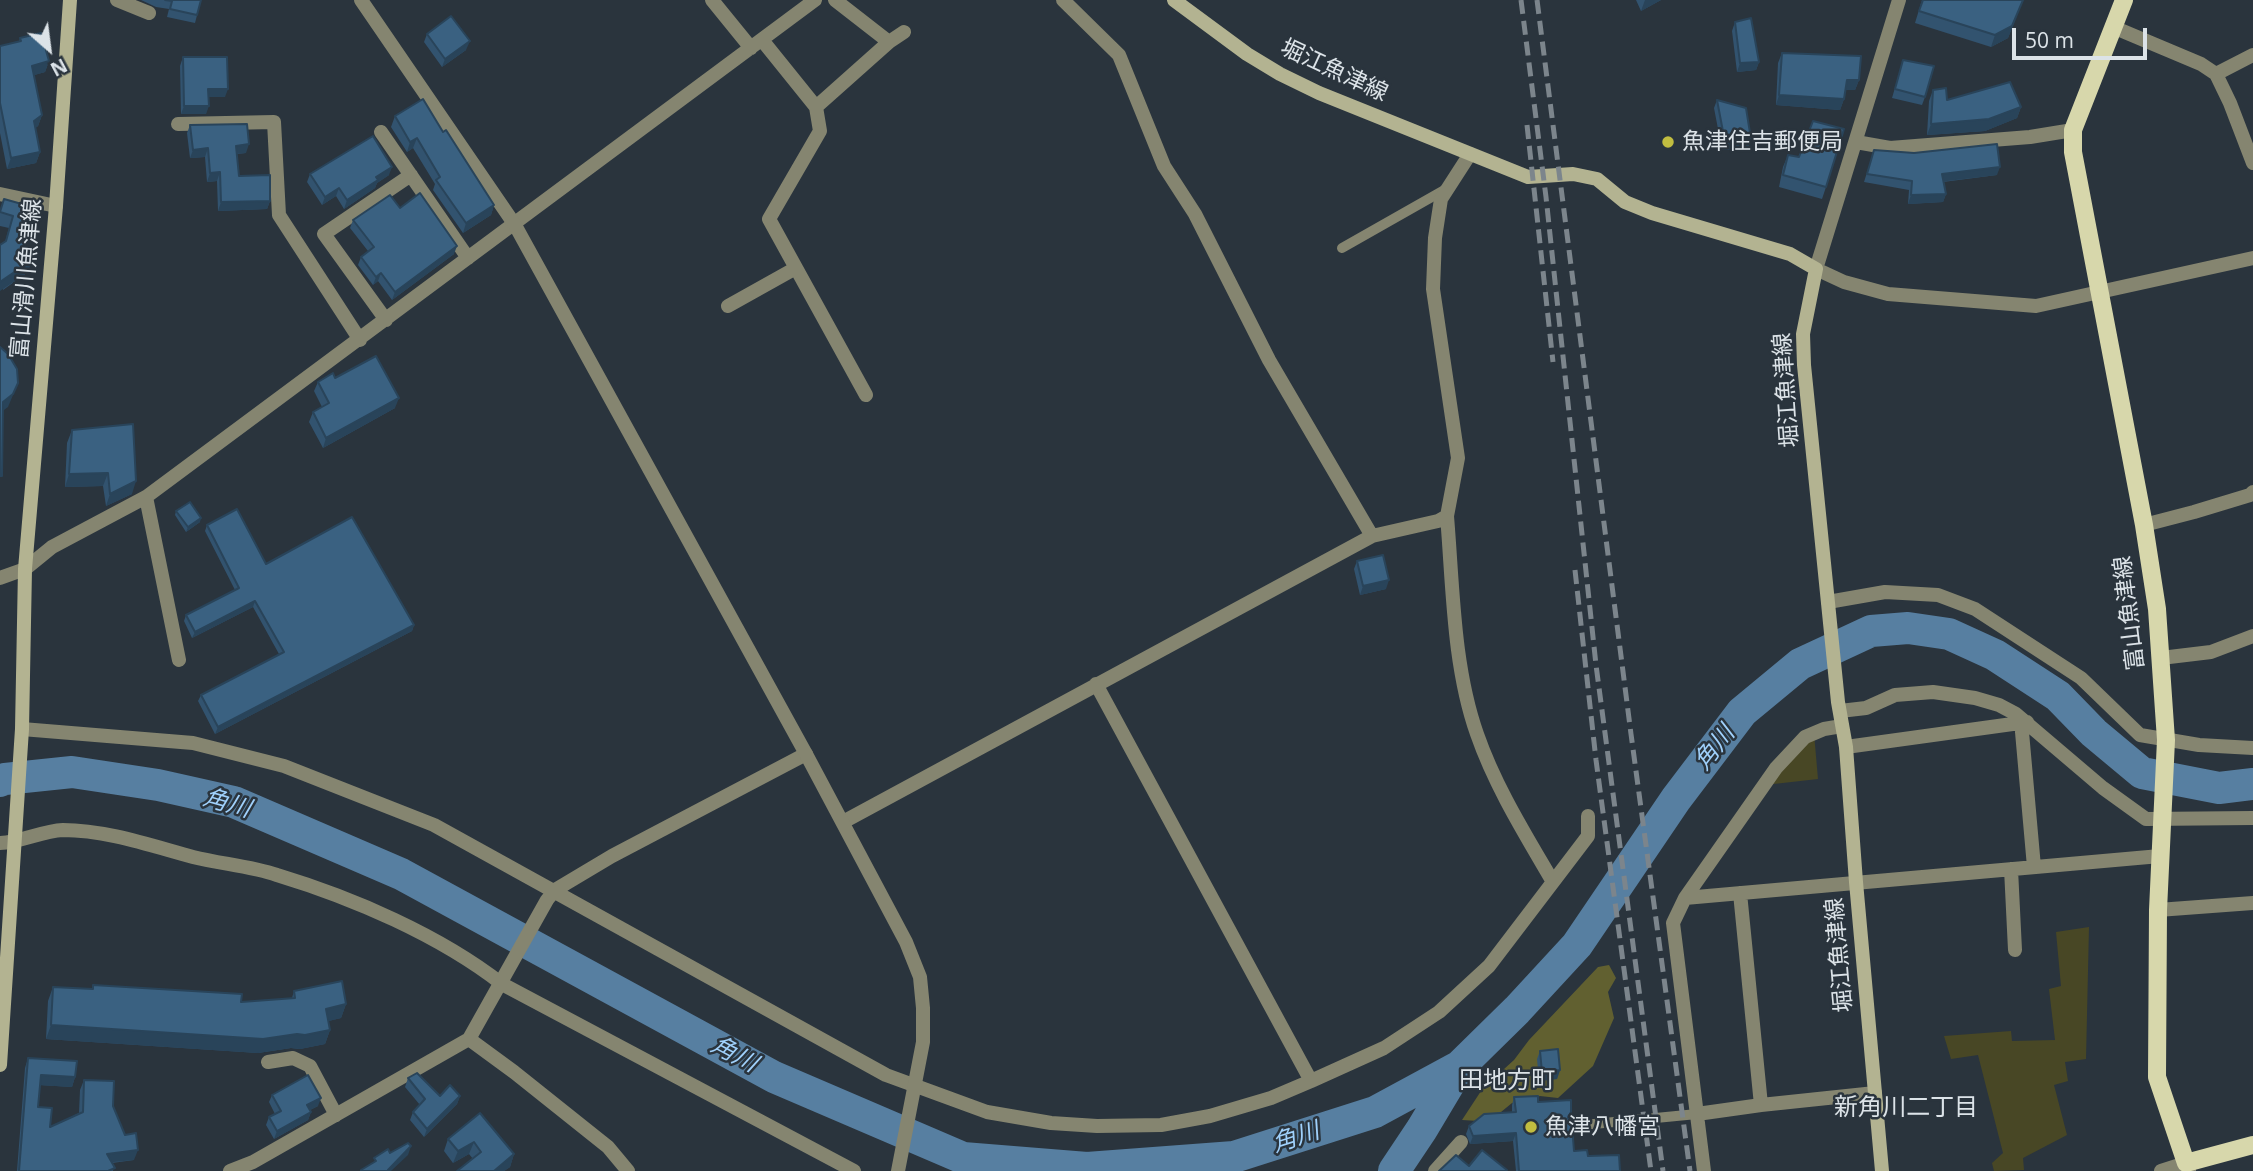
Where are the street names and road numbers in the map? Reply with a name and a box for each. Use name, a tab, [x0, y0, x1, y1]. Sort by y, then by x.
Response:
street label: 堀江魚津線	[1276, 34, 1392, 108]
street label: 富山滑川魚津線	[6, 198, 48, 360]
street label: 堀江魚津線	[1769, 332, 1805, 448]
street label: 富山魚津線	[2109, 554, 2151, 672]
street label: 堀江魚津線	[1821, 897, 1859, 1013]

